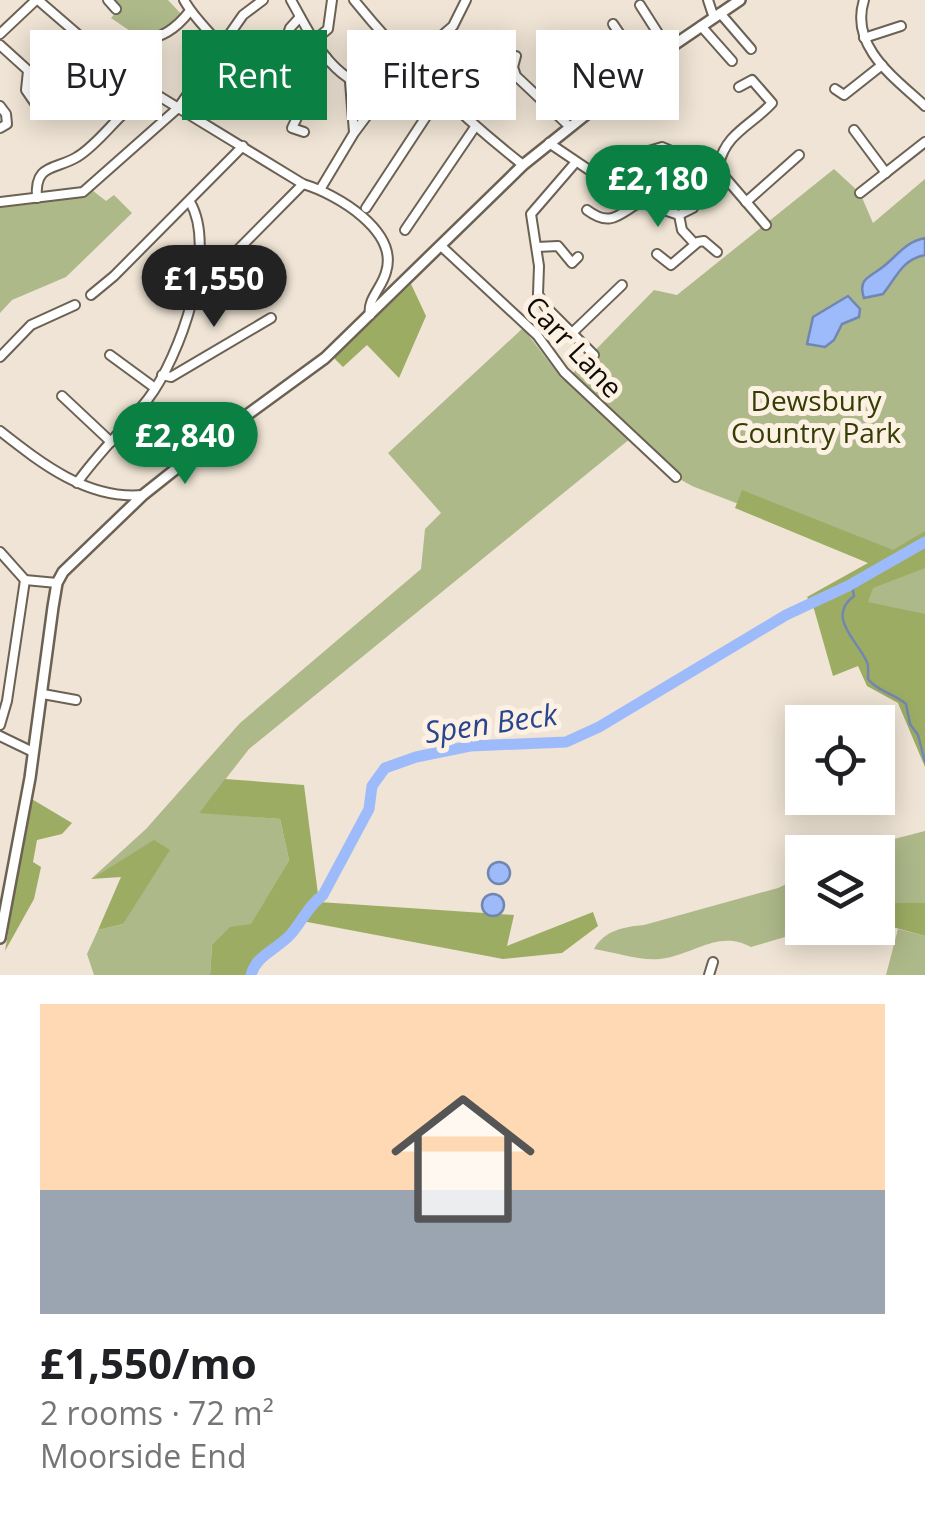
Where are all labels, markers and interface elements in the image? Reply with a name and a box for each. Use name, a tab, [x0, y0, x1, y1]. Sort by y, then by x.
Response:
chip: Buy	[30, 30, 162, 120]
chip: Rent	[182, 30, 327, 120]
chip: Filters	[347, 30, 516, 120]
chip: New	[536, 30, 679, 120]
pin: £2,180	[577, 145, 739, 230]
text: £2,180	[608, 156, 708, 199]
pin: £1,550	[133, 245, 295, 330]
text: £1,550	[164, 256, 264, 299]
street label: Carr Lane	[518, 287, 632, 406]
park label: Dewsbury Country Park	[731, 381, 901, 451]
pin: £2,840	[104, 402, 266, 487]
text: £2,840	[135, 413, 235, 456]
water label: Spen Beck	[422, 693, 561, 752]
map controls	[785, 705, 895, 945]
button: locate	[785, 705, 895, 815]
button: layers	[785, 835, 895, 945]
icon: home	[373, 1069, 553, 1249]
text: £1,550/mo	[40, 1334, 257, 1391]
text: 2 rooms · 72 m²	[40, 1391, 274, 1434]
text: Moorside End	[40, 1434, 247, 1477]

